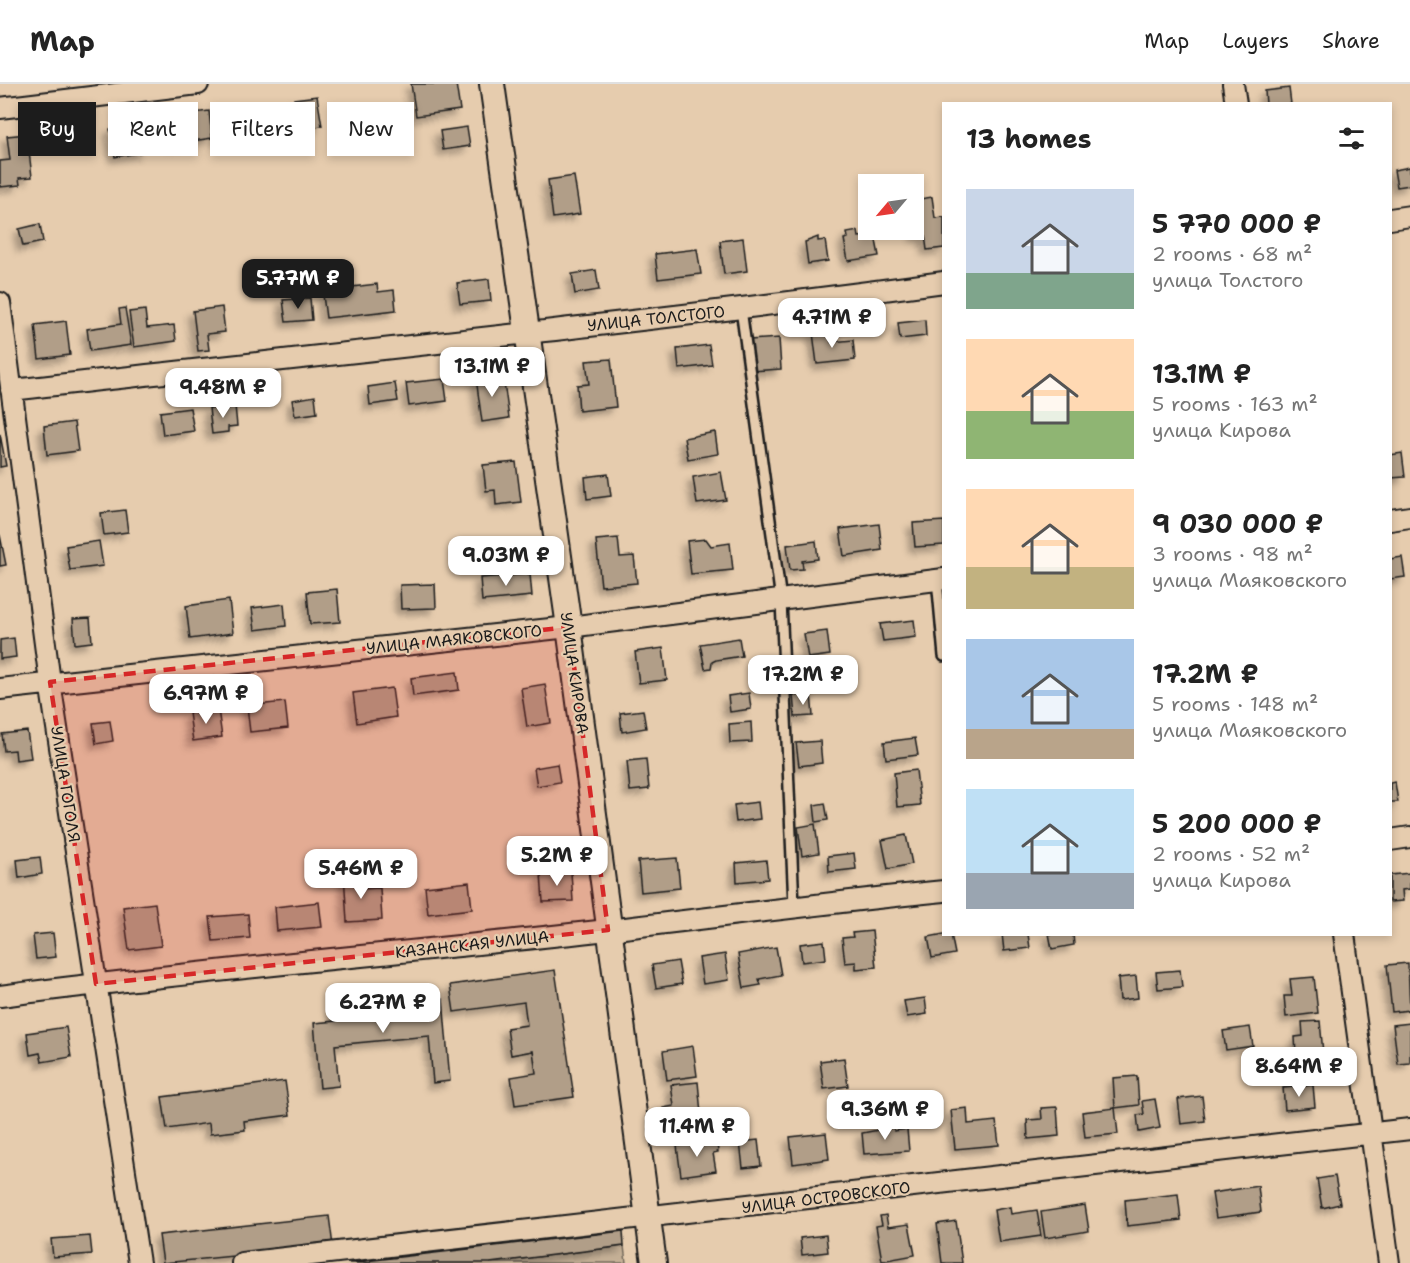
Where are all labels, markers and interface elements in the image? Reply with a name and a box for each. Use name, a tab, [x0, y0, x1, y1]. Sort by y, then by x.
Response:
text: Map	[30, 22, 95, 60]
text: Map	[1144, 27, 1189, 55]
text: Layers	[1222, 27, 1289, 55]
text: Share	[1322, 27, 1380, 55]
chip: Buy	[18, 102, 96, 156]
chip: Rent	[108, 102, 198, 156]
chip: Filters	[210, 102, 315, 156]
chip: New	[327, 102, 414, 156]
text: 13 homes	[966, 121, 1092, 156]
icon: filters	[1335, 122, 1368, 155]
north arrow	[858, 174, 924, 240]
map controls	[858, 174, 924, 240]
text: 5 770 000 ₽	[1152, 206, 1322, 241]
icon: home	[1014, 213, 1086, 285]
text: 2 rooms · 68 m²	[1152, 241, 1312, 267]
pin: 5.77M ₽	[243, 259, 353, 310]
text: 5.77M ₽	[256, 265, 340, 291]
text: улица Толстого	[1152, 267, 1303, 293]
pin: 4.71M ₽	[777, 298, 887, 349]
street label: УЛИЦА ТОЛСТОГО	[586, 301, 726, 336]
text: 4.71M ₽	[792, 304, 872, 330]
pin: 13.1M ₽	[437, 347, 547, 398]
text: 13.1M ₽	[454, 353, 530, 379]
text: 13.1M ₽	[1152, 356, 1251, 391]
icon: home	[1014, 363, 1086, 435]
pin: 9.48M ₽	[168, 368, 278, 419]
text: 9.48M ₽	[179, 374, 267, 400]
text: 5 rooms · 163 m²	[1152, 391, 1318, 417]
text: улица Кирова	[1152, 417, 1291, 443]
text: 9 030 000 ₽	[1152, 506, 1324, 541]
icon: home	[1014, 513, 1086, 585]
pin: 9.03M ₽	[451, 536, 561, 587]
text: 3 rooms · 98 m²	[1152, 541, 1313, 567]
text: 9.03M ₽	[462, 542, 550, 568]
text: улица Маяковского	[1152, 567, 1347, 593]
street label: УЛИЦА КИРОВА	[556, 611, 593, 735]
street label: УЛИЦА МАЯКОВСКОГО	[365, 620, 543, 659]
pin: 17.2M ₽	[748, 655, 858, 706]
text: 17.2M ₽	[1152, 656, 1259, 691]
text: 17.2M ₽	[762, 661, 844, 687]
icon: home	[1014, 663, 1086, 735]
pin: 6.97M ₽	[151, 674, 261, 725]
text: 6.97M ₽	[163, 680, 249, 706]
text: 5 rooms · 148 m²	[1152, 691, 1318, 717]
text: улица Маяковского	[1152, 717, 1347, 743]
street label: УЛИЦА ГОГОЛЯ	[46, 724, 85, 844]
text: 5 200 000 ₽	[1152, 806, 1322, 841]
icon: home	[1014, 813, 1086, 885]
pin: 5.2M ₽	[508, 836, 606, 887]
text: 2 rooms · 52 m²	[1152, 841, 1310, 867]
text: 5.2M ₽	[521, 842, 593, 868]
pin: 5.46M ₽	[306, 849, 416, 900]
text: 5.46M ₽	[318, 855, 404, 881]
text: улица Кирова	[1152, 867, 1291, 893]
street label: КАЗАНСКАЯ УЛИЦА	[394, 926, 550, 963]
pin: 6.27M ₽	[328, 983, 438, 1034]
text: 6.27M ₽	[339, 989, 427, 1015]
pin: 8.64M ₽	[1244, 1047, 1354, 1098]
text: 8.64M ₽	[1255, 1053, 1343, 1079]
pin: 9.36M ₽	[830, 1090, 940, 1141]
text: 9.36M ₽	[841, 1096, 929, 1122]
pin: 11.4M ₽	[642, 1107, 752, 1158]
text: 11.4M ₽	[659, 1113, 735, 1139]
street label: УЛИЦА ОСТРОВСКОГО	[741, 1177, 912, 1218]

